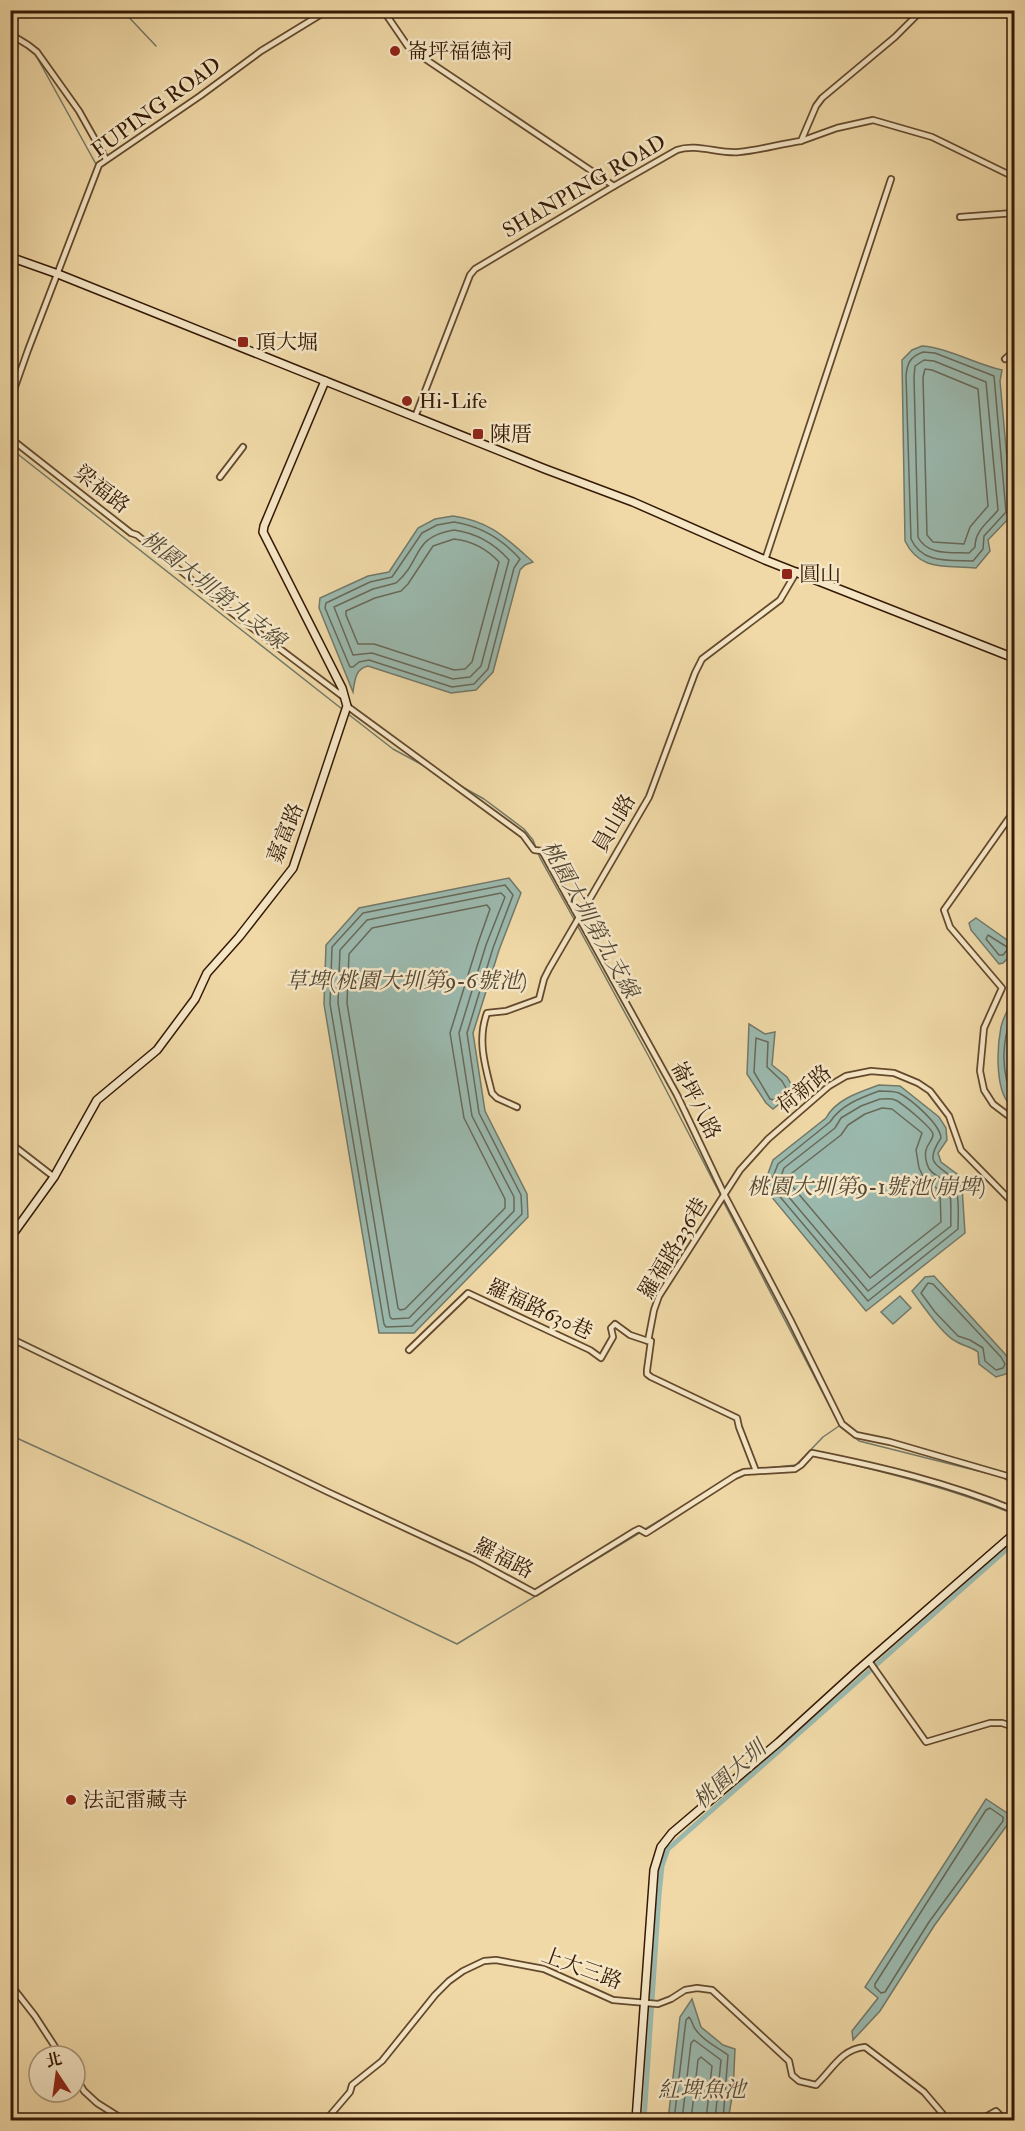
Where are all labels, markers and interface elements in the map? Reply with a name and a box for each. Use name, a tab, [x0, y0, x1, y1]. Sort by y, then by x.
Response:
place label: 崙坪福德祠	[407, 38, 512, 65]
marker: 崙坪福德祠	[388, 44, 402, 58]
street label: FUPING ROAD	[86, 51, 227, 164]
street label: SHANPING ROAD	[498, 129, 671, 244]
place label: 頂大堀	[255, 329, 318, 356]
marker: 頂大堀	[236, 335, 250, 349]
place label: Hi-Life	[419, 388, 487, 415]
marker: Hi-Life	[400, 394, 414, 408]
place label: 陳厝	[490, 421, 532, 448]
marker: 陳厝	[471, 427, 485, 441]
street label: 梁福路	[69, 459, 135, 519]
water label: 桃園大圳第九支線	[135, 525, 293, 656]
place label: 圓山	[799, 561, 841, 588]
marker: 圓山	[780, 567, 794, 581]
street label: 員山路	[587, 789, 642, 857]
street label: 嘉富路	[261, 799, 310, 867]
water label: 桃園大圳第九支線	[535, 836, 646, 1005]
water label: 草埤(桃園大圳第9-6號池)	[285, 967, 527, 995]
street label: 崙坪八路	[664, 1057, 727, 1144]
street label: 荷新路	[771, 1059, 837, 1120]
water label: 桃園大圳第9-1號池(崩埤)	[747, 1173, 985, 1201]
street label: 羅福路236巷	[633, 1193, 714, 1304]
street label: 羅福路630巷	[483, 1273, 597, 1346]
street label: 羅福路	[470, 1532, 538, 1585]
water label: 桃園大圳	[688, 1732, 775, 1815]
place label: 法記雷藏寺	[83, 1787, 188, 1814]
marker: 法記雷藏寺	[64, 1793, 78, 1807]
street label: 上大三路	[538, 1941, 626, 1996]
north arrow	[27, 2044, 87, 2104]
text: 北	[44, 2049, 64, 2072]
water label: 紅埤魚池	[658, 2076, 748, 2104]

